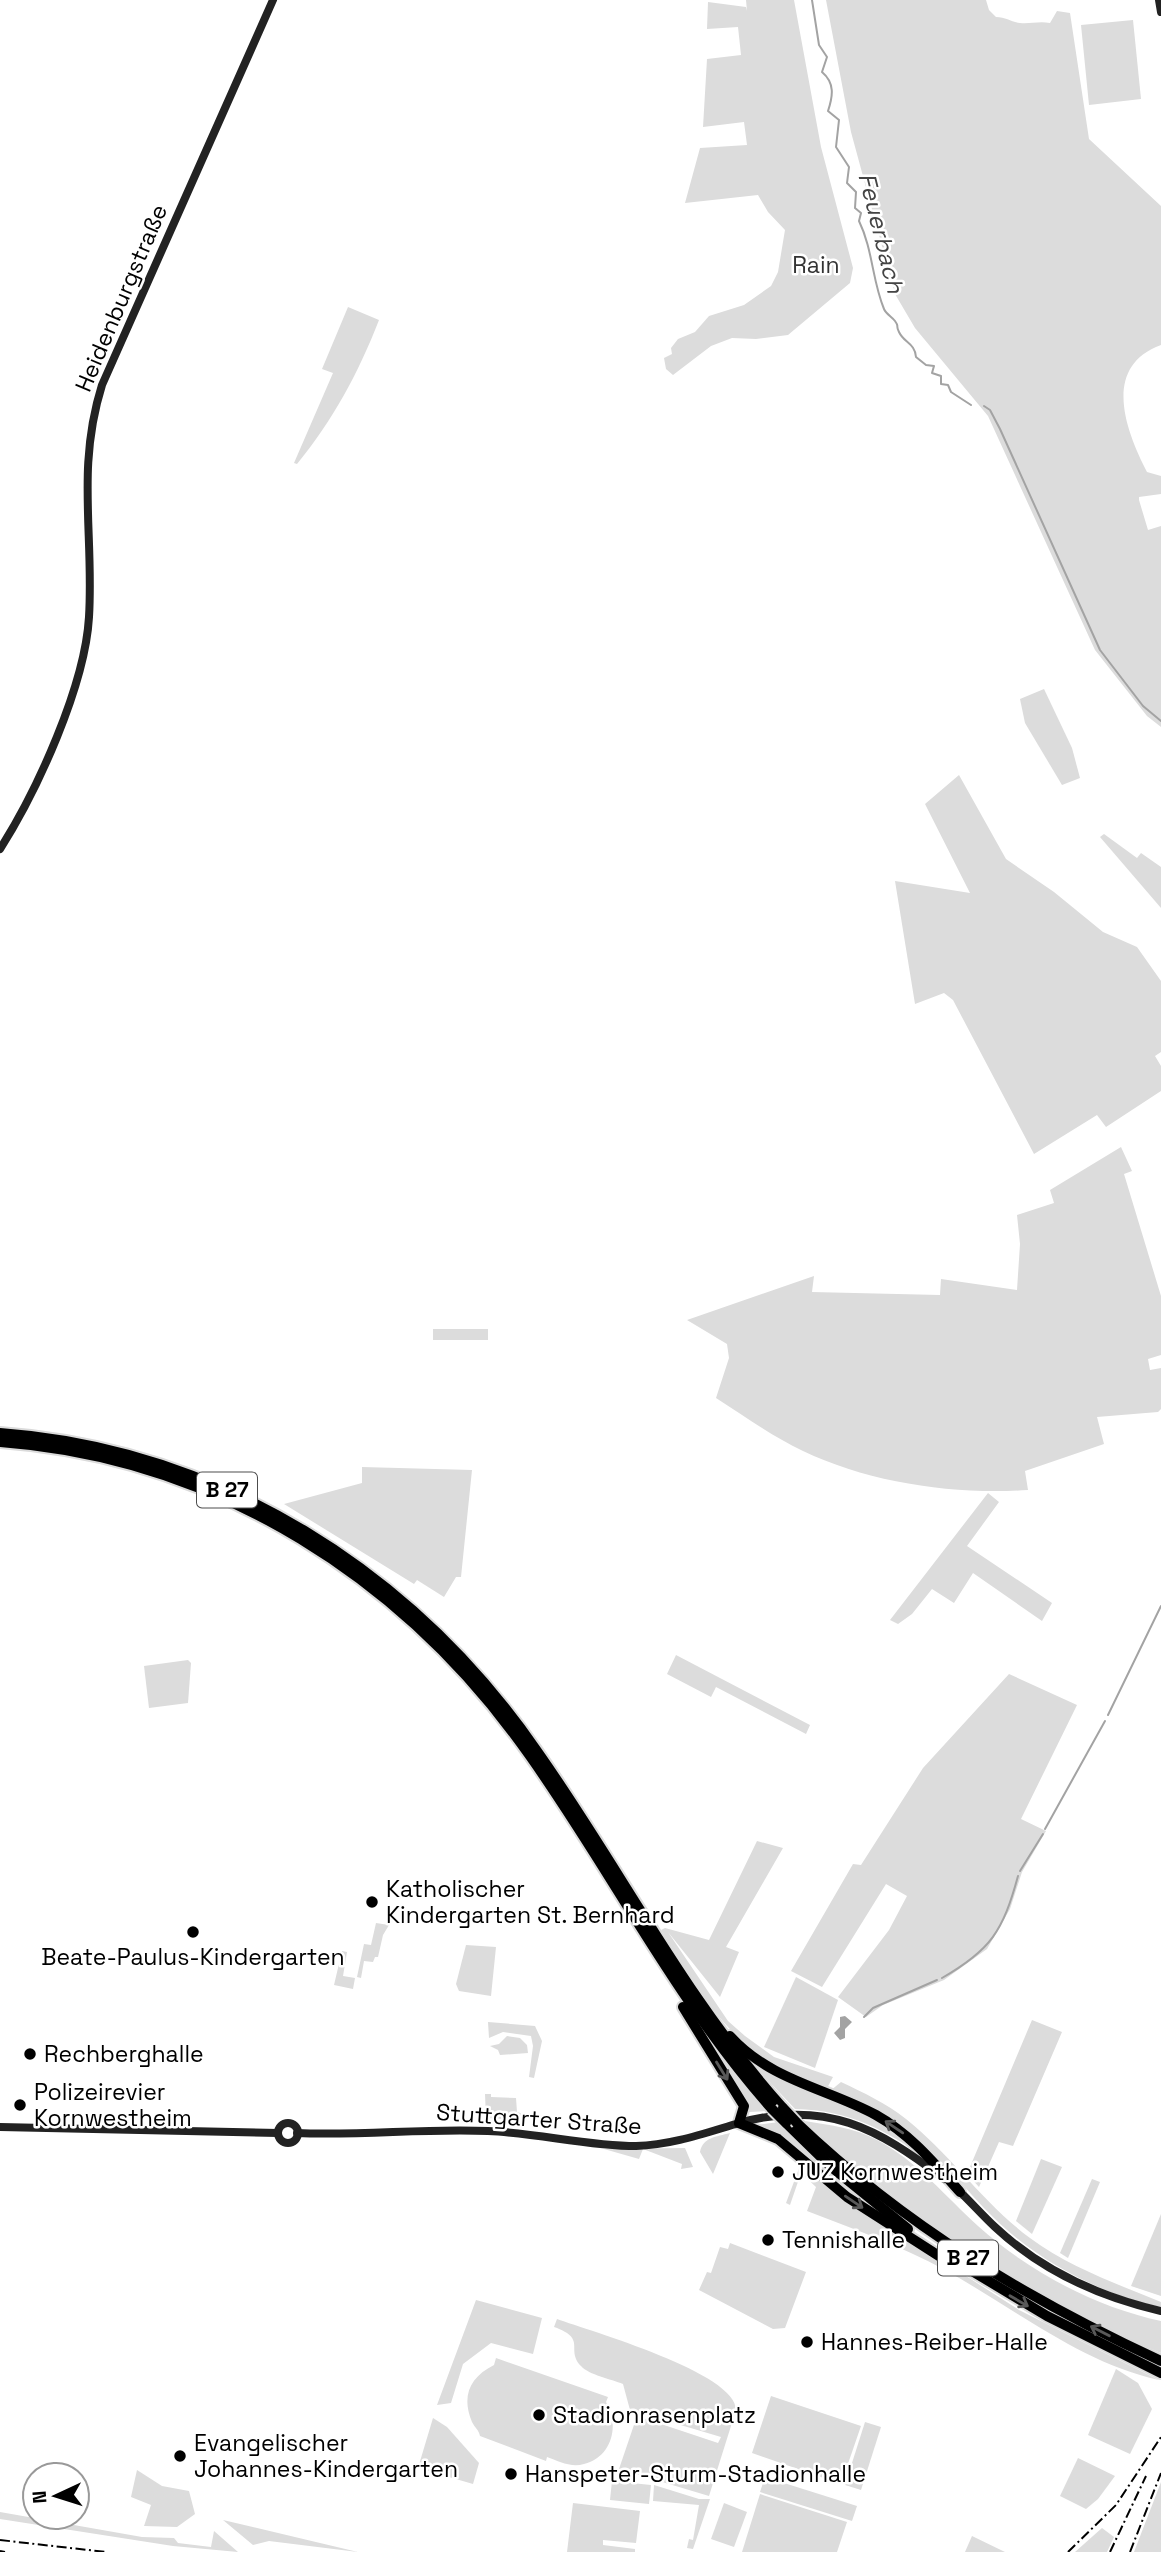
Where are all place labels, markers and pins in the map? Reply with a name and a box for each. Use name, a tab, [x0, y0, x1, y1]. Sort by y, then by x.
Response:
place label: Katholischer Kindergarten St. Bernhard	[386, 1874, 675, 1930]
marker: Katholischer Kindergarten St. Bernhard	[364, 1894, 380, 1910]
marker: Beate-Paulus-Kindergarten	[185, 1924, 201, 1940]
place label: Beate-Paulus-Kindergarten	[41, 1942, 345, 1972]
place label: Rechberghalle	[44, 2039, 204, 2069]
marker: Rechberghalle	[22, 2046, 38, 2062]
place label: Polizeirevier Kornwestheim	[34, 2077, 192, 2133]
marker: Polizeirevier Kornwestheim	[12, 2097, 28, 2113]
place label: JUZ Kornwestheim	[792, 2157, 998, 2187]
marker: JUZ Kornwestheim	[770, 2164, 786, 2180]
place label: Tennishalle	[782, 2225, 905, 2255]
marker: Tennishalle	[760, 2232, 776, 2248]
place label: Hannes-Reiber-Halle	[821, 2327, 1048, 2357]
marker: Hannes-Reiber-Halle	[799, 2334, 815, 2350]
place label: Stadionrasenplatz	[553, 2400, 756, 2430]
marker: Stadionrasenplatz	[531, 2407, 547, 2423]
place label: Evangelischer Johannes-Kindergarten	[194, 2428, 458, 2484]
marker: Evangelischer Johannes-Kindergarten	[172, 2448, 188, 2464]
place label: Hanspeter-Sturm-Stadionhalle	[525, 2459, 866, 2489]
marker: Hanspeter-Sturm-Stadionhalle	[503, 2466, 519, 2482]

